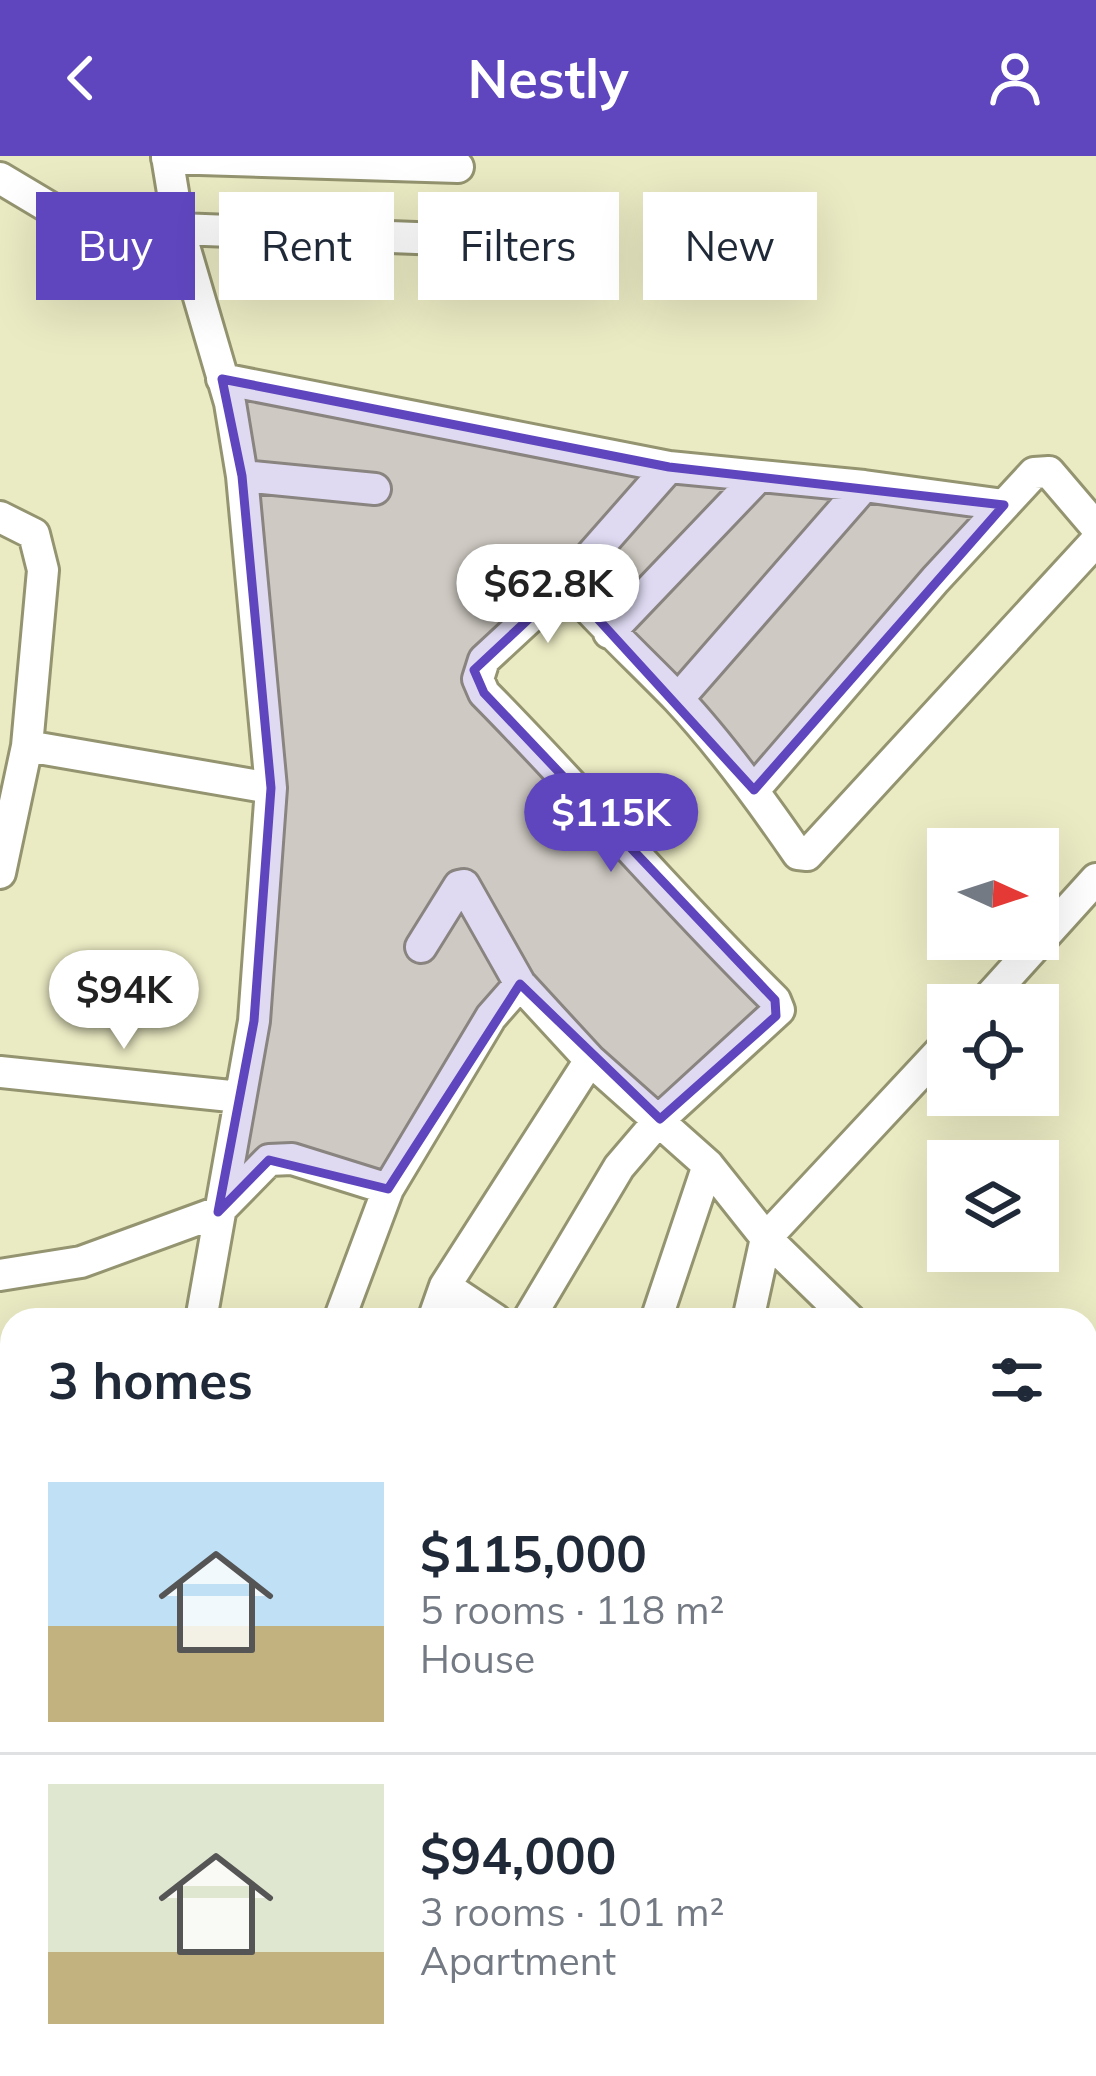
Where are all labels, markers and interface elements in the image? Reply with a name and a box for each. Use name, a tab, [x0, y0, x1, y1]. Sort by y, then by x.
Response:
text: Nestly	[467, 44, 629, 112]
icon: back	[48, 45, 114, 111]
icon: person	[982, 45, 1048, 111]
chip: Buy	[36, 192, 195, 300]
chip: Rent	[219, 192, 394, 300]
chip: Filters	[418, 192, 619, 300]
chip: New	[643, 192, 817, 300]
pin: $62.8K	[450, 544, 646, 646]
text: $62.8K	[483, 558, 613, 607]
pin: $115K	[527, 773, 695, 875]
text: $115K	[551, 787, 671, 836]
north arrow	[927, 828, 1059, 960]
map controls	[927, 828, 1059, 1272]
pin: $94K	[53, 950, 195, 1052]
text: $94K	[76, 964, 172, 1013]
button: locate	[927, 984, 1059, 1116]
button: layers	[927, 1140, 1059, 1272]
icon: filters	[984, 1347, 1050, 1413]
text: 3 homes	[48, 1348, 253, 1412]
text: $115,000	[420, 1521, 647, 1585]
icon: home	[144, 1530, 288, 1674]
text: 5 rooms · 118 m²	[420, 1585, 724, 1634]
text: House	[420, 1634, 535, 1683]
text: $94,000	[420, 1823, 616, 1887]
icon: home	[144, 1832, 288, 1976]
text: 3 rooms · 101 m²	[420, 1887, 724, 1936]
text: Apartment	[420, 1936, 616, 1985]

